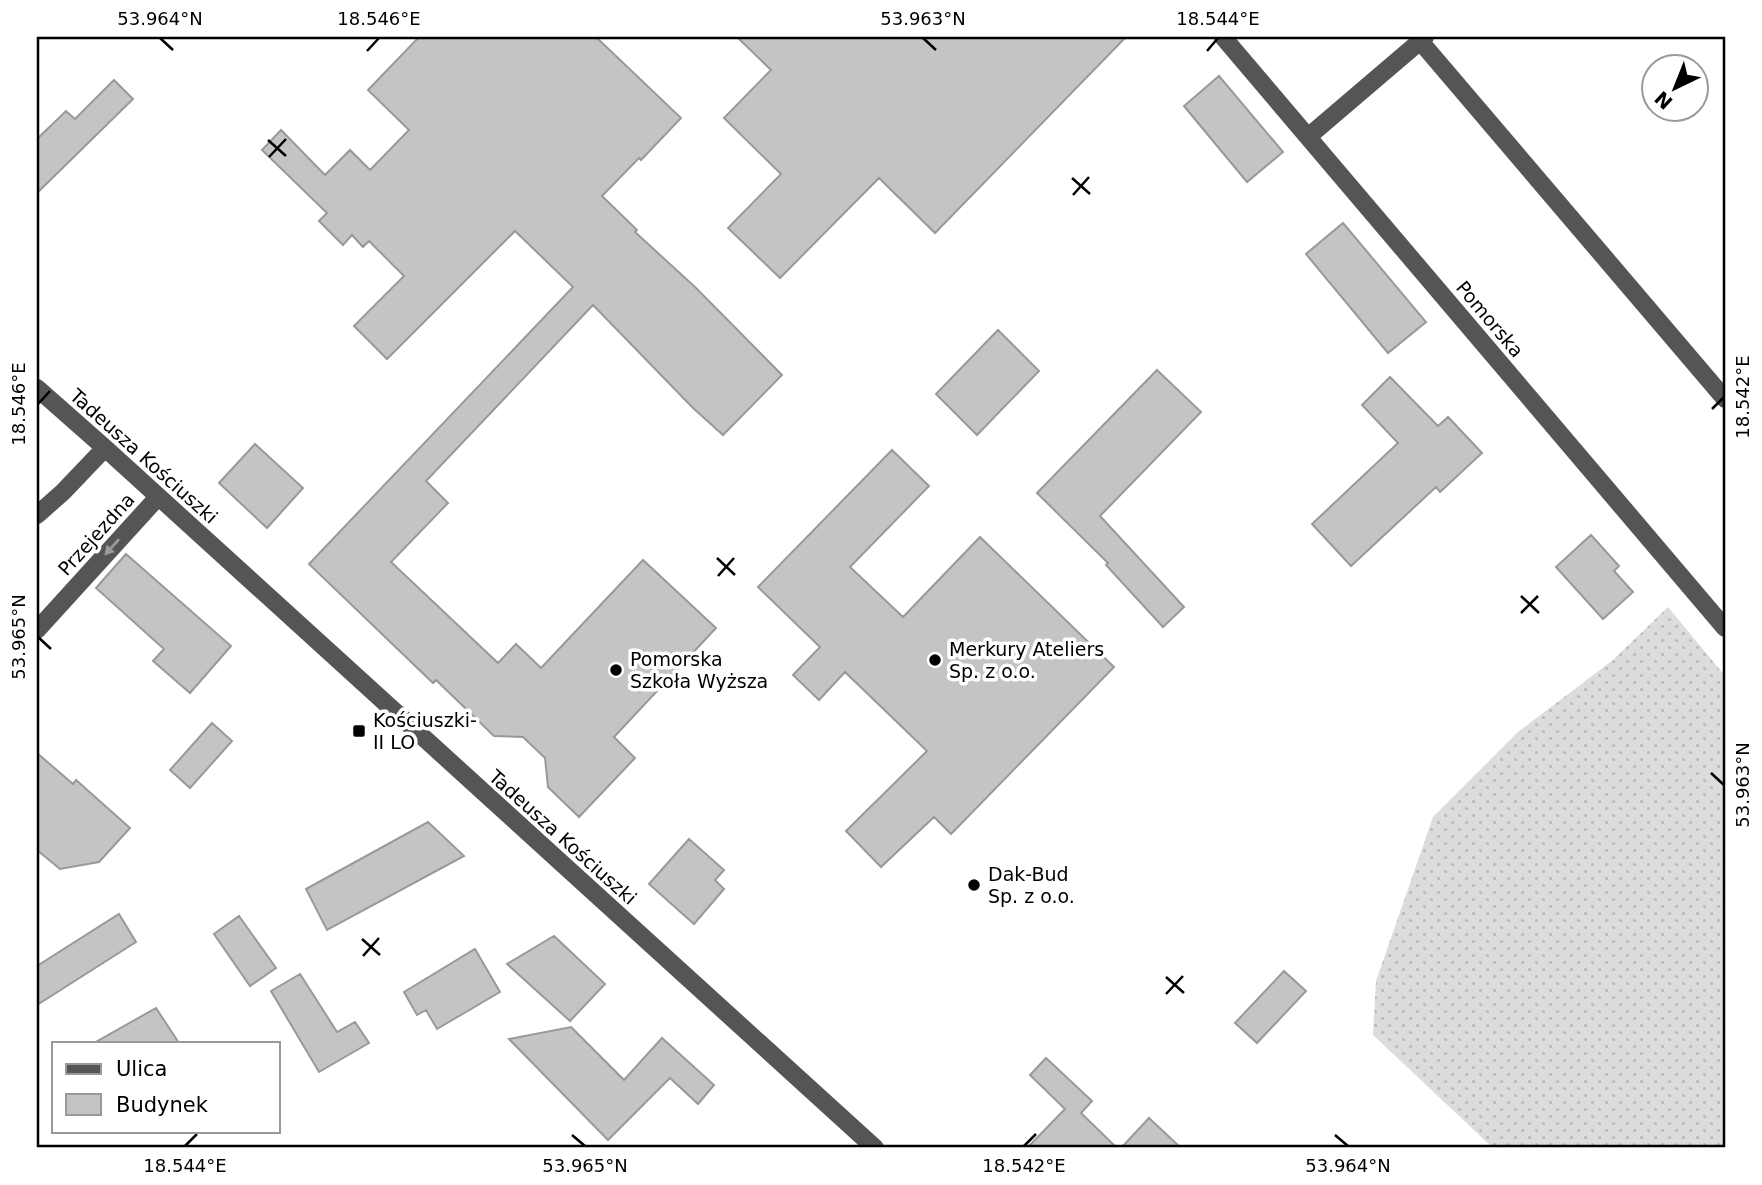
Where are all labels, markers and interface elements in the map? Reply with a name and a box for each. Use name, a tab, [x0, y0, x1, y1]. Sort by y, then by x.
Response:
text: 53.964°N	[117, 8, 203, 29]
text: 18.546°E	[337, 8, 421, 29]
text: 53.963°N	[880, 8, 966, 29]
text: 18.544°E	[1176, 8, 1260, 29]
north arrow	[1640, 52, 1710, 122]
text: N	[1650, 87, 1677, 114]
street label: Pomorska	[1452, 276, 1528, 362]
text: 18.542°E	[1732, 355, 1753, 439]
text: 18.546°E	[8, 362, 29, 446]
street label: Tadeusza Kościuszki	[65, 383, 222, 528]
street label: Przejezdna	[53, 488, 139, 580]
one-way arrow	[105, 539, 120, 556]
text: 53.965°N	[8, 594, 29, 680]
place label: Merkury Ateliers Sp. z o.o.	[949, 638, 1104, 682]
place label: Pomorska Szkoła Wyższa	[630, 648, 768, 692]
marker: Merkury Ateliers Sp. z o.o.	[927, 652, 943, 668]
marker: Pomorska Szkoła Wyższa	[608, 662, 624, 678]
place label: Kościuszki- II LO	[373, 709, 477, 753]
marker: Kościuszki- II LO	[351, 723, 367, 739]
text: 53.963°N	[1732, 742, 1753, 828]
street label: Tadeusza Kościuszki	[484, 764, 641, 909]
place label: Dak-Bud Sp. z o.o.	[988, 863, 1075, 907]
marker: Dak-Bud Sp. z o.o.	[966, 877, 982, 893]
legend	[52, 1042, 280, 1132]
text: Ulica	[116, 1057, 167, 1081]
text: Budynek	[116, 1093, 209, 1117]
text: 18.544°E	[143, 1155, 227, 1176]
text: 53.965°N	[542, 1155, 628, 1176]
text: 18.542°E	[982, 1155, 1066, 1176]
text: 53.964°N	[1305, 1155, 1391, 1176]

